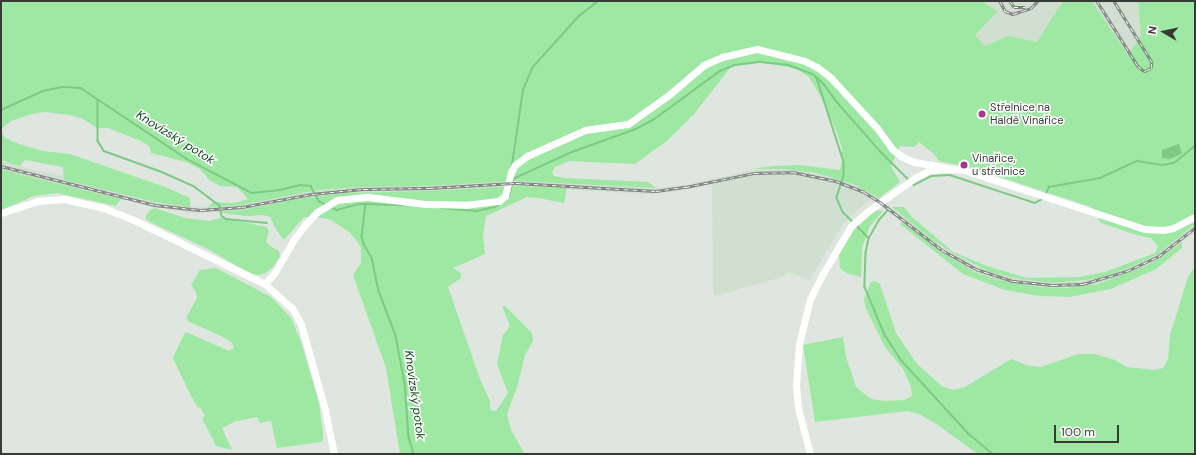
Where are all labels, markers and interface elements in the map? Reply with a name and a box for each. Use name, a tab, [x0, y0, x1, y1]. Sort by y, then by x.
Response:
north arrow	[1144, 12, 1184, 52]
text: N	[1145, 25, 1160, 35]
place label: Střelnice na Haldě Vinařice	[990, 101, 1064, 127]
water label: Knovízský potok	[133, 108, 217, 168]
marker: Střelnice na Haldě Vinařice	[977, 109, 987, 119]
place label: Vinařice, u střelnice	[972, 152, 1025, 178]
marker: Vinařice, u střelnice	[959, 160, 969, 170]
water label: Knovízský potok	[401, 349, 427, 441]
scale bar	[1056, 417, 1121, 443]
text: 100 m	[1061, 424, 1095, 440]

